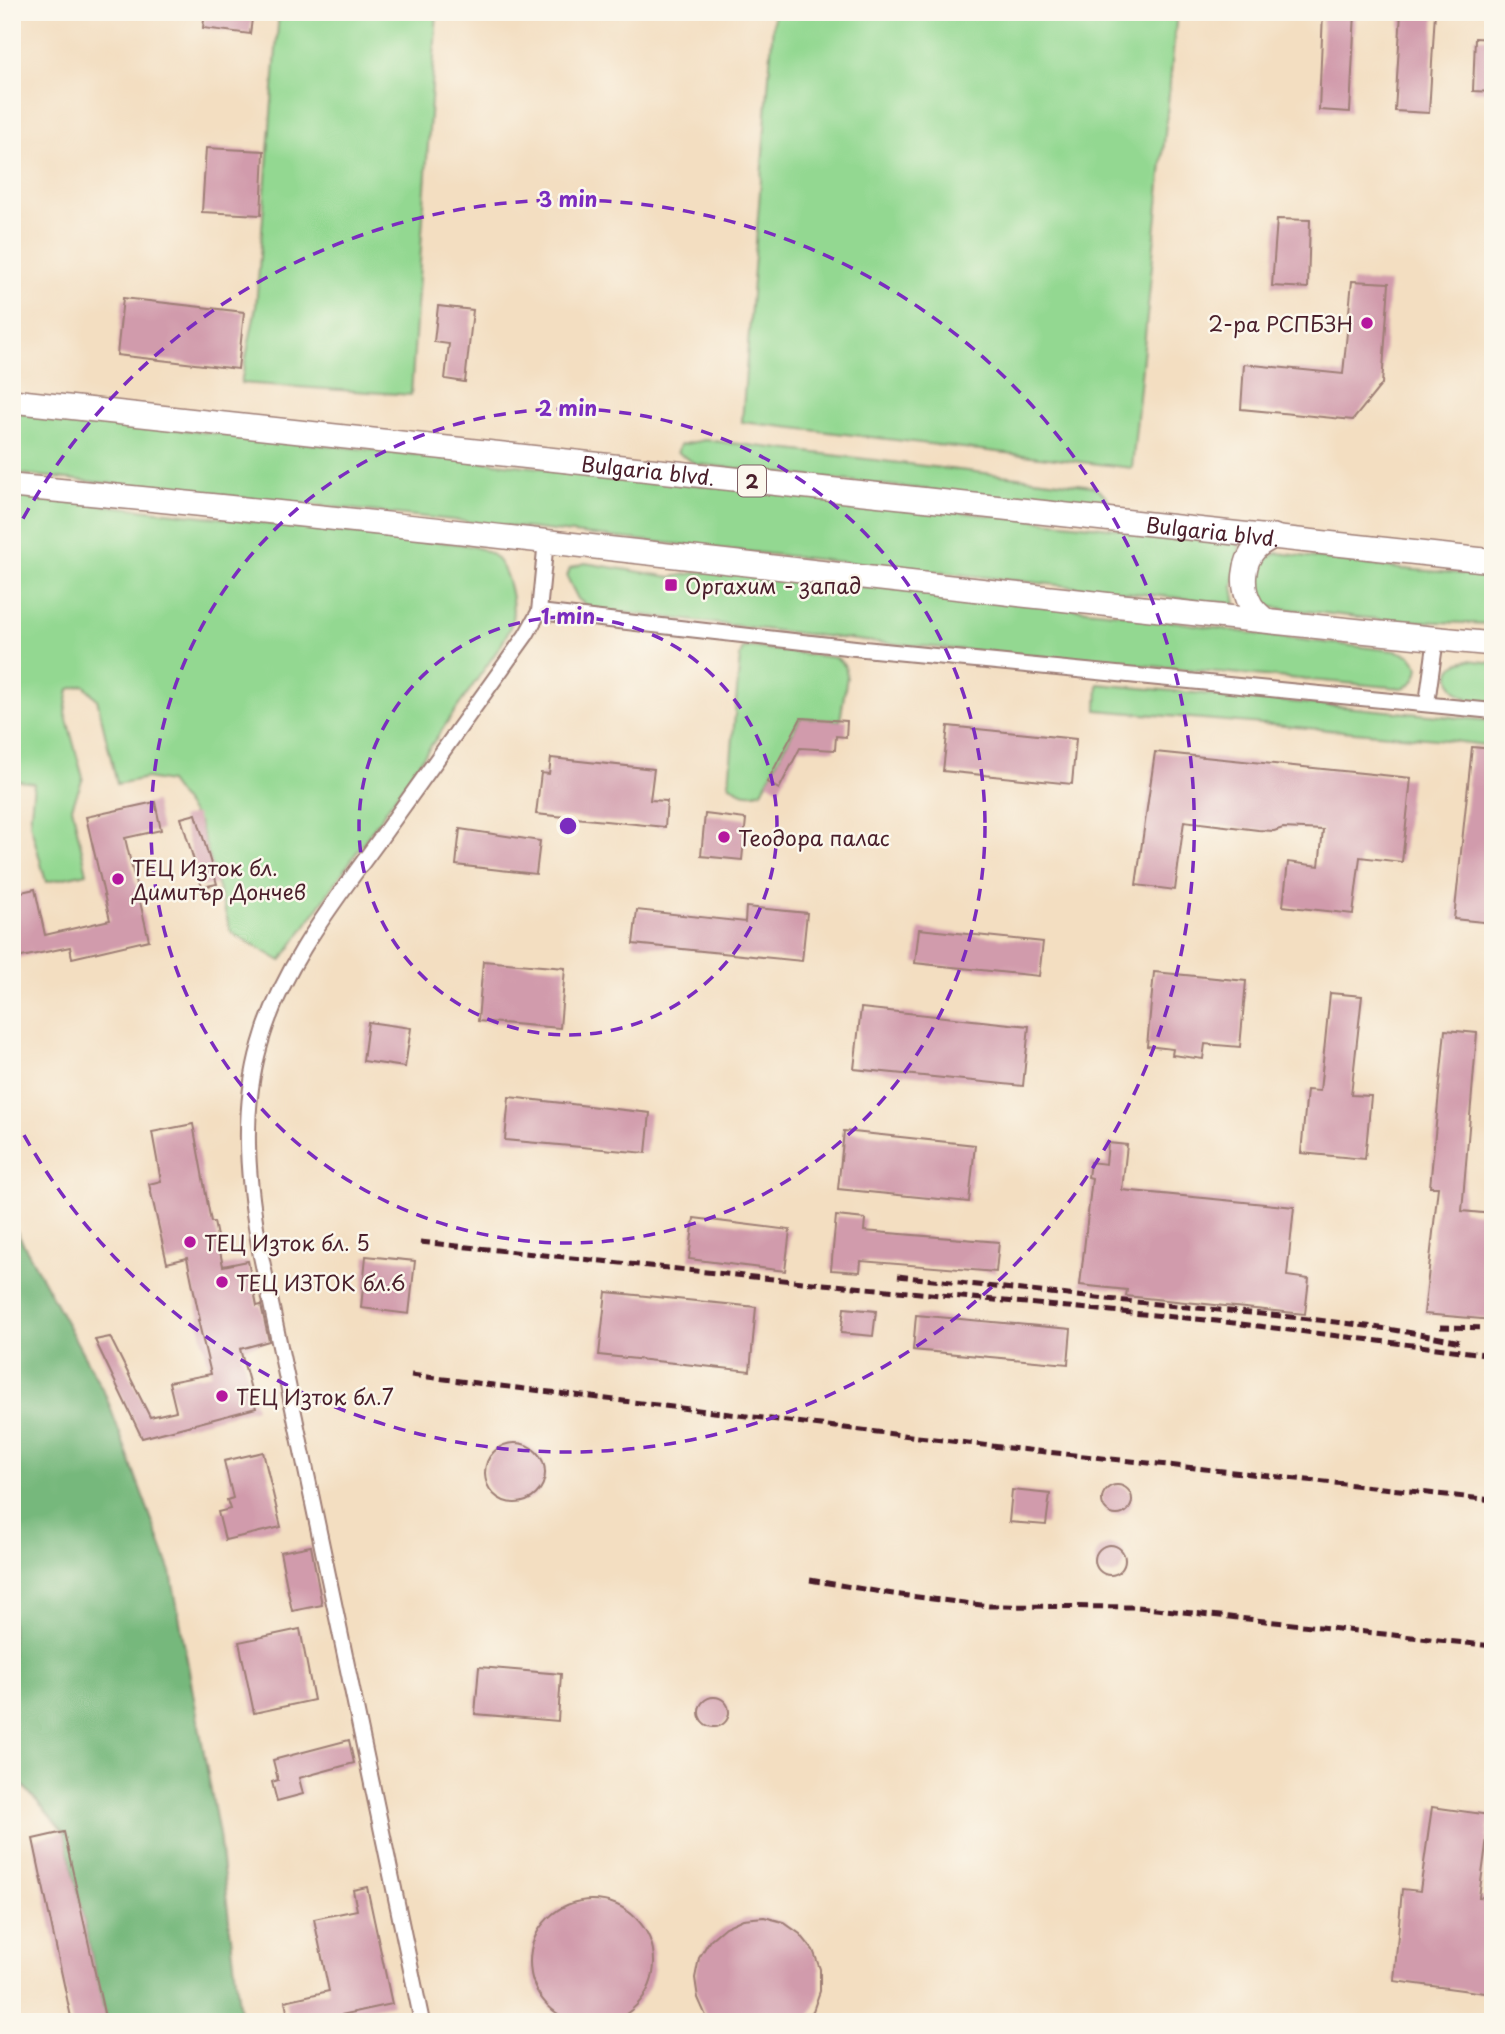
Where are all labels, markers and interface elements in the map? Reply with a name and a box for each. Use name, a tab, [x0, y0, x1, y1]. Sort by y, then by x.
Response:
text: 3 min	[538, 182, 598, 214]
place label: 2-ра РСПБЗН	[1208, 307, 1353, 339]
marker: 2-ра РСПБЗН	[1359, 315, 1375, 331]
text: 2 min	[539, 391, 597, 423]
street label: Bulgaria blvd.	[580, 447, 717, 493]
road number: 2	[738, 466, 766, 496]
street label: Bulgaria blvd.	[1145, 508, 1281, 554]
place label: Оргахим - запад	[685, 569, 861, 601]
marker: Оргахим - запад	[663, 577, 679, 593]
text: 1 min	[541, 599, 595, 631]
centre of rings	[556, 814, 580, 838]
place label: Теодора палас	[738, 821, 890, 853]
marker: Теодора палас	[716, 829, 732, 845]
place label: ТЕЦ Изток бл. Димитър Дончев	[131, 851, 306, 907]
marker: ТЕЦ Изток бл. Димитър Дончев	[110, 871, 126, 887]
place label: ТЕЦ Изток бл. 5	[204, 1226, 370, 1258]
marker: ТЕЦ Изток бл. 5	[182, 1234, 198, 1250]
place label: ТЕЦ ИЗТОК бл.6	[236, 1266, 405, 1298]
marker: ТЕЦ ИЗТОК бл.6	[214, 1274, 230, 1290]
place label: ТЕЦ Изток бл.7	[236, 1380, 394, 1412]
marker: ТЕЦ Изток бл.7	[214, 1388, 230, 1404]

